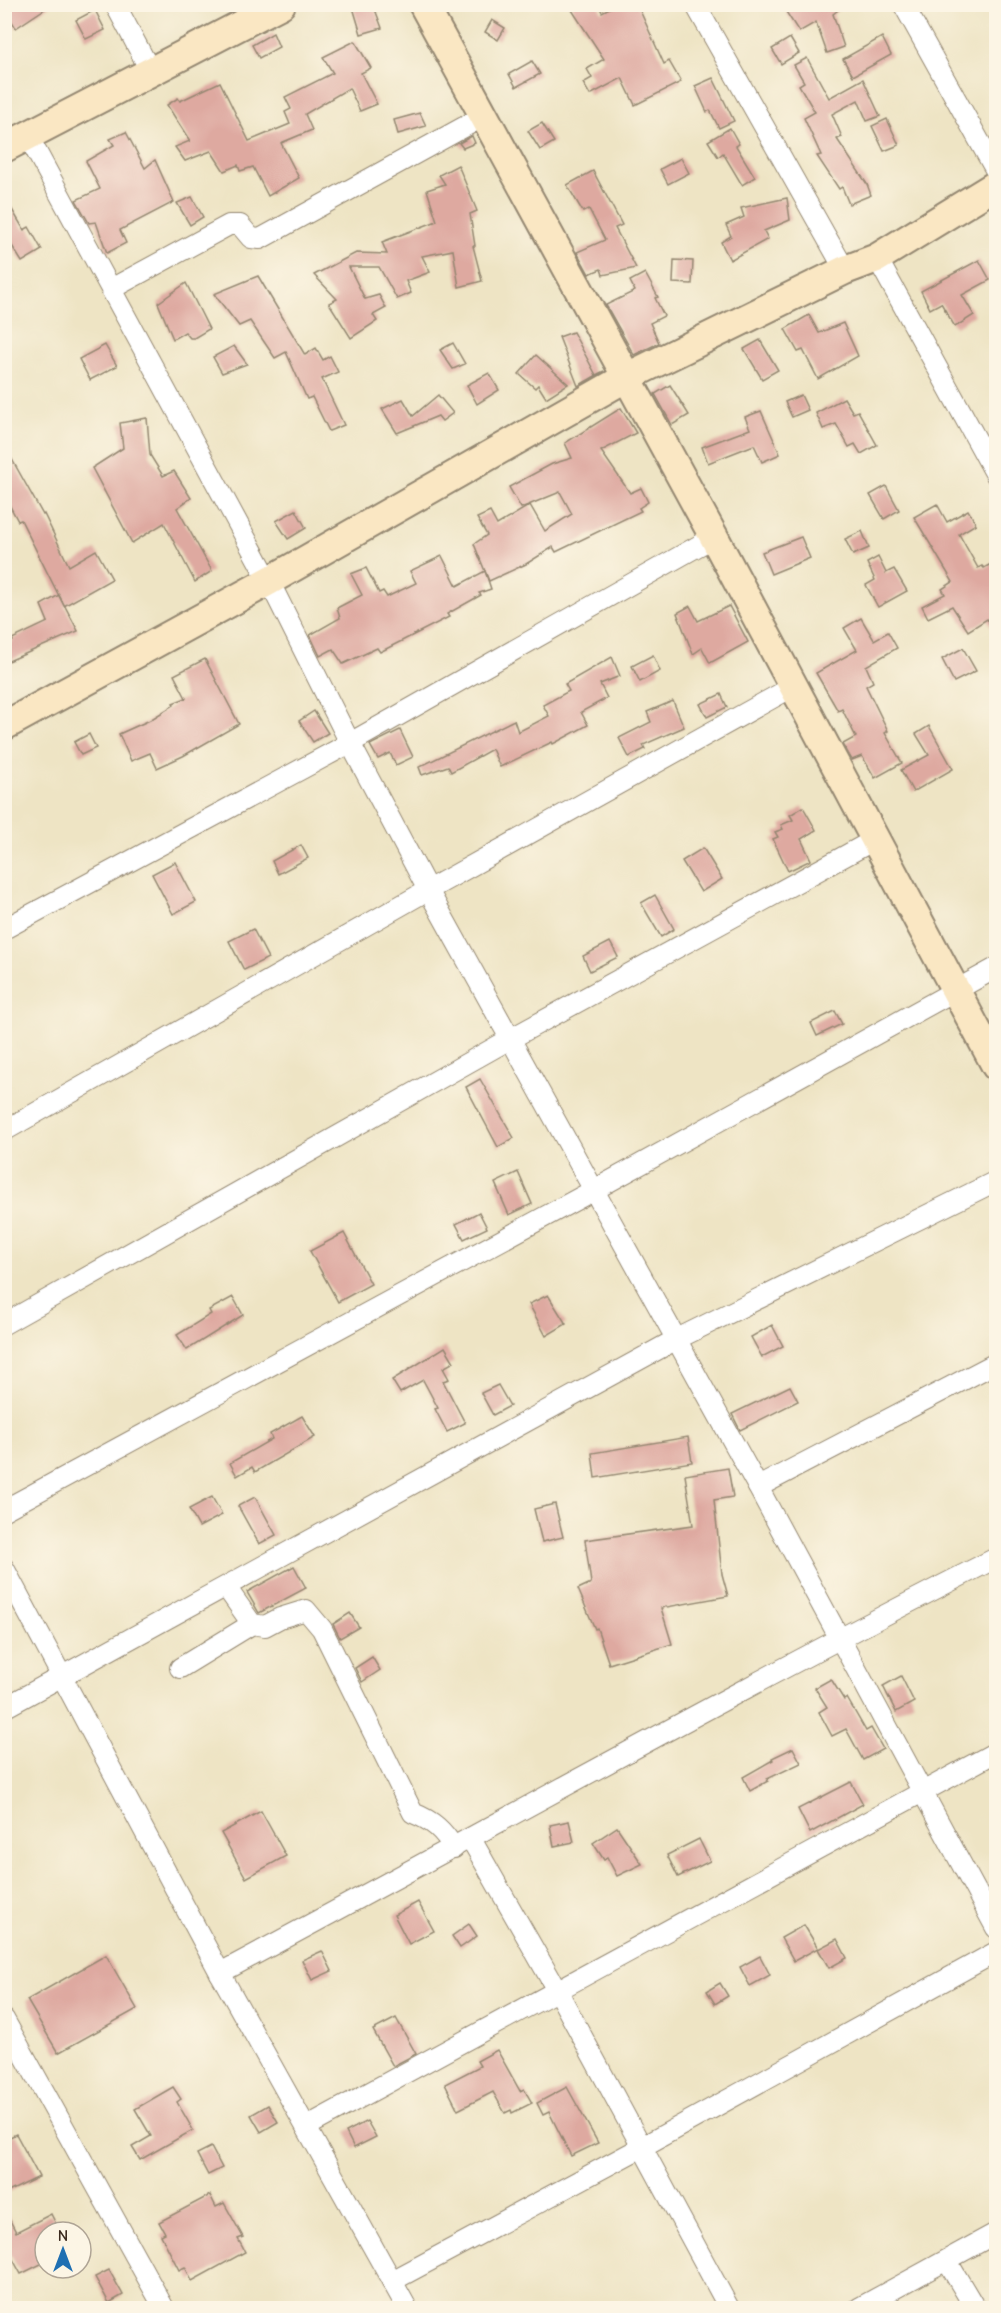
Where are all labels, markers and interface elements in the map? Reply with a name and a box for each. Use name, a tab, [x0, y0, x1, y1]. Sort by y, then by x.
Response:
north arrow	[33, 2220, 93, 2280]
text: N	[58, 2227, 68, 2245]

